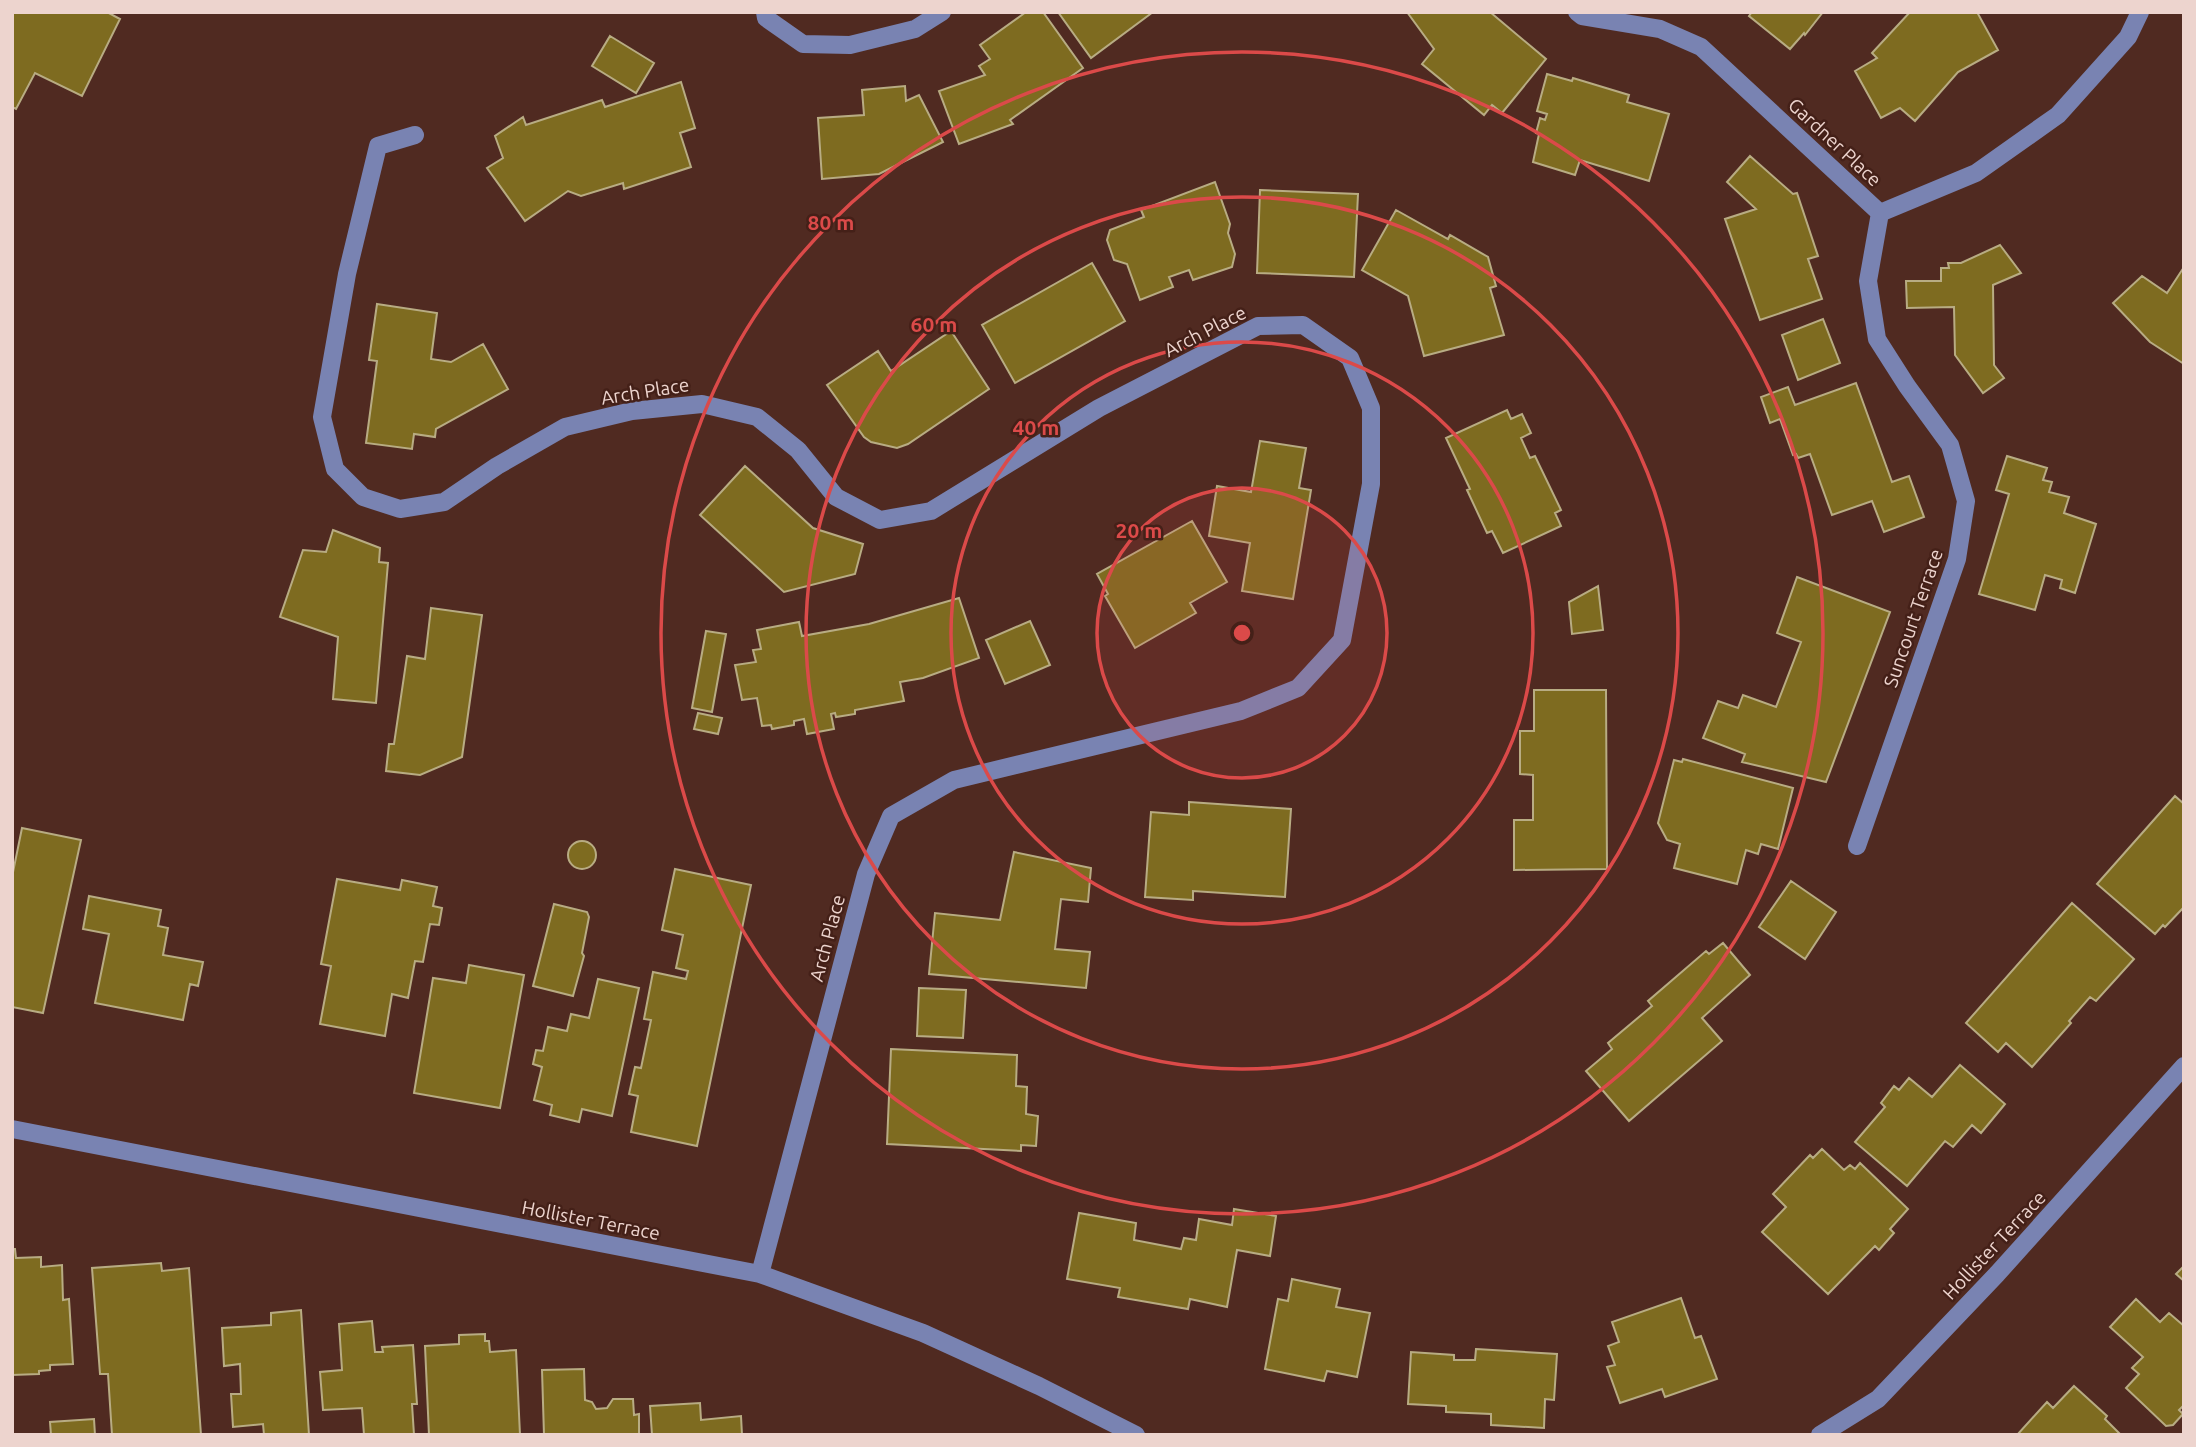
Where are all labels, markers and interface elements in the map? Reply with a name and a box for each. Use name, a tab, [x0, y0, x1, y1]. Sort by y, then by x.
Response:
street label: Gardner Place	[1784, 93, 1886, 191]
text: 80 m	[808, 210, 854, 234]
street label: Arch Place	[1160, 301, 1250, 361]
text: 60 m	[911, 312, 957, 336]
street label: Arch Place	[599, 373, 691, 409]
text: 40 m	[1013, 415, 1059, 439]
text: 20 m	[1116, 518, 1162, 542]
street label: Suncourt Terrace	[1879, 546, 1947, 690]
centre of rings	[1230, 621, 1254, 645]
street label: Arch Place	[805, 892, 849, 984]
street label: Hollister Terrace	[1938, 1186, 2050, 1304]
street label: Hollister Terrace	[520, 1196, 662, 1244]

